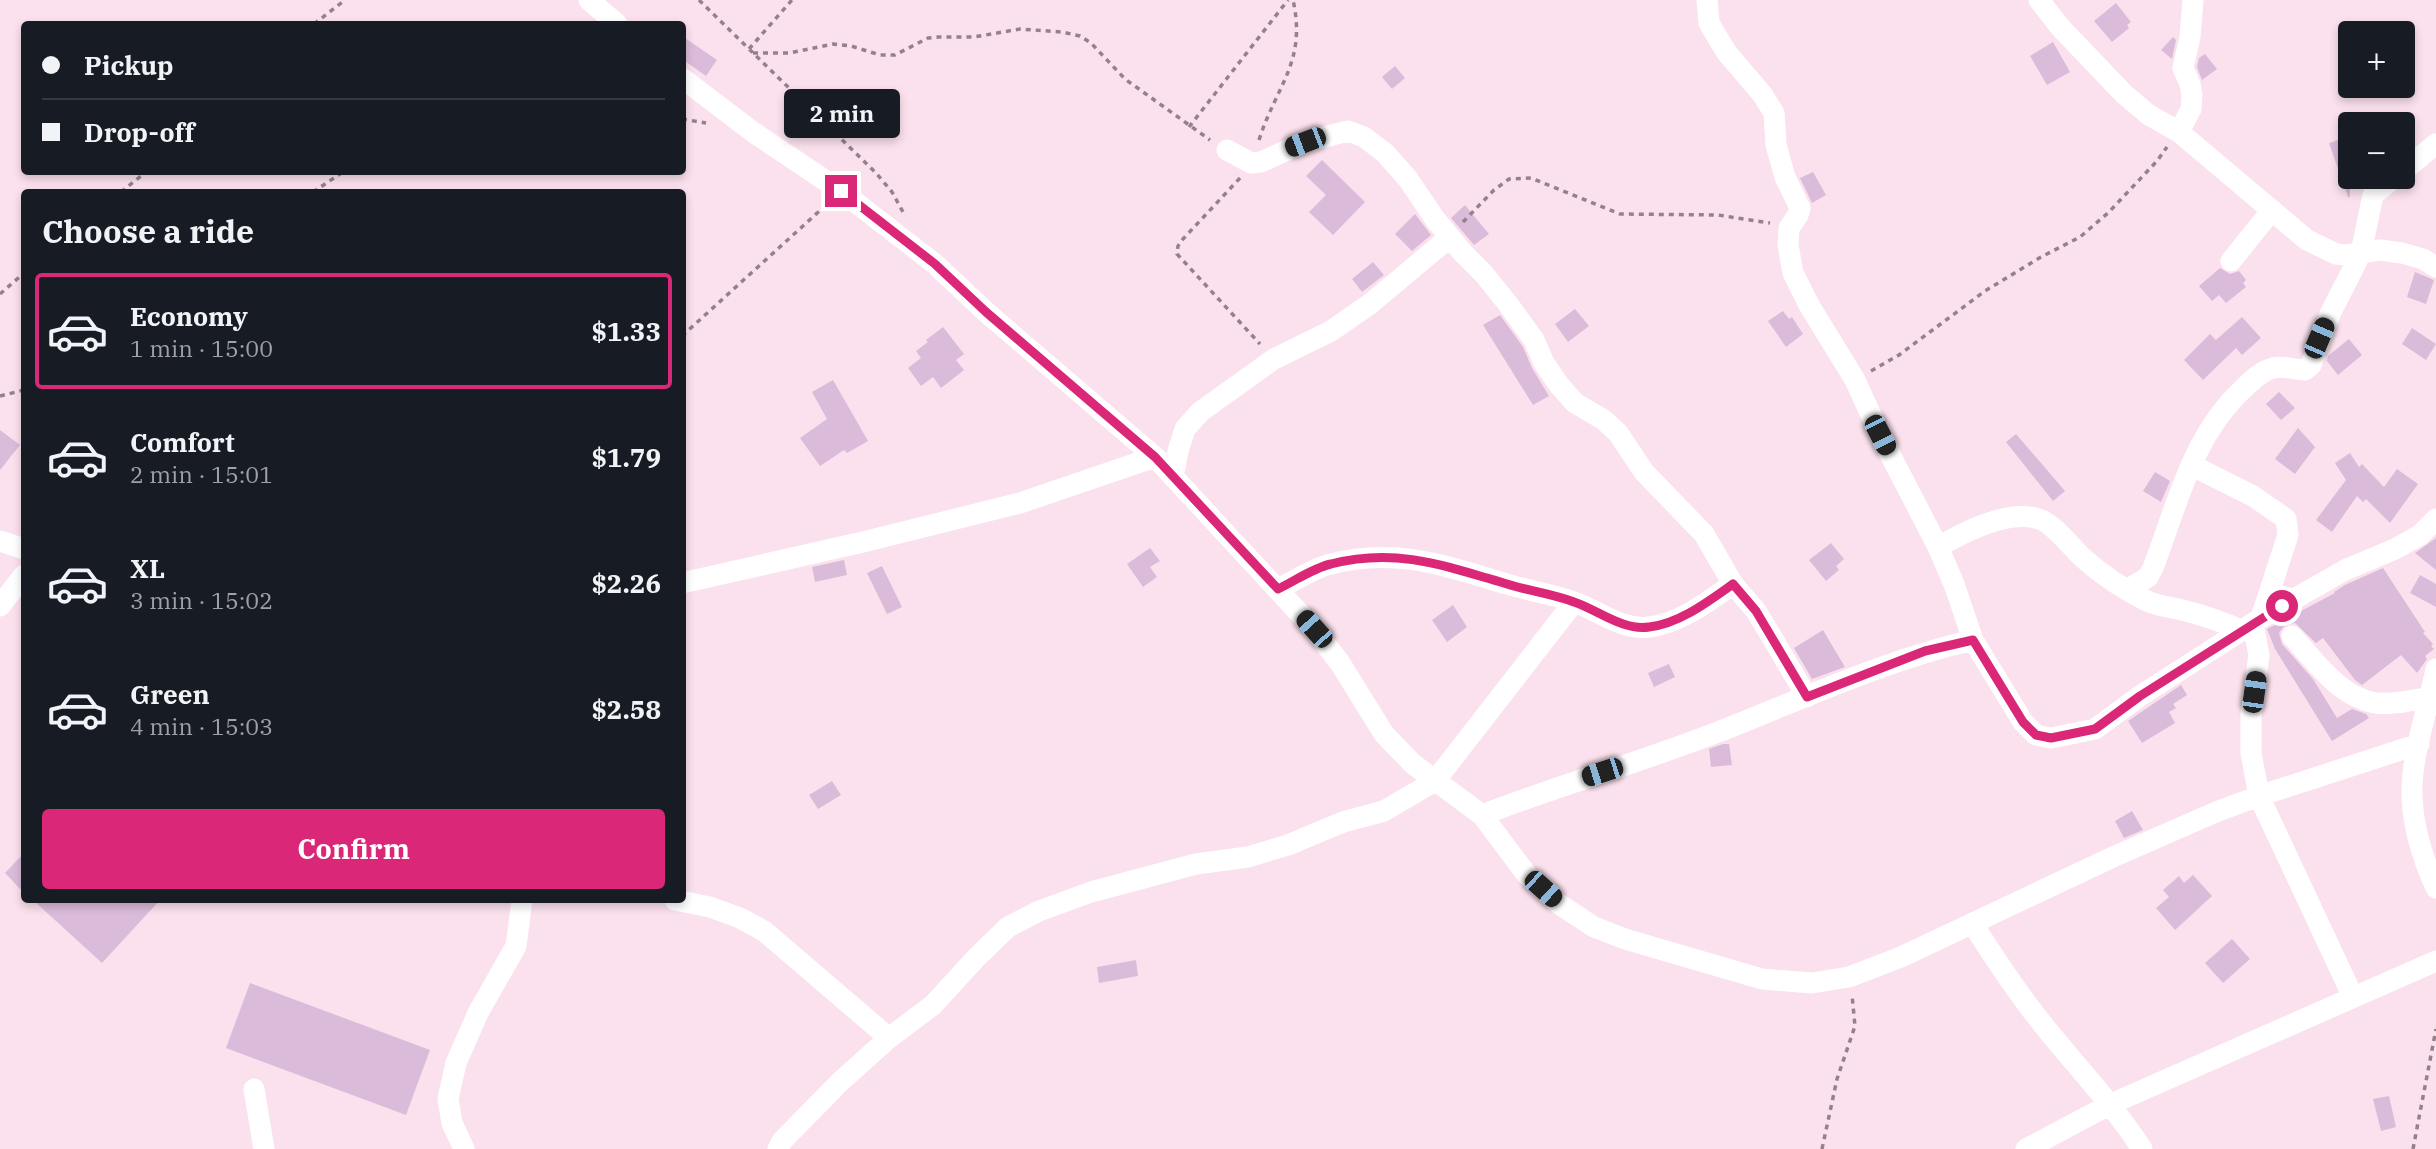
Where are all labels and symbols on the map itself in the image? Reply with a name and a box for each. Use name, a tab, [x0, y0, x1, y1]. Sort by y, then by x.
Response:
callout: 2 min	[783, 90, 899, 138]
car	[1282, 125, 1329, 159]
route end	[825, 175, 857, 207]
car	[2302, 315, 2337, 361]
car	[1862, 412, 1899, 458]
route start	[2266, 590, 2298, 622]
car	[1293, 606, 1336, 652]
car	[2241, 670, 2268, 714]
car	[1579, 756, 1626, 788]
car	[1521, 867, 1566, 911]

